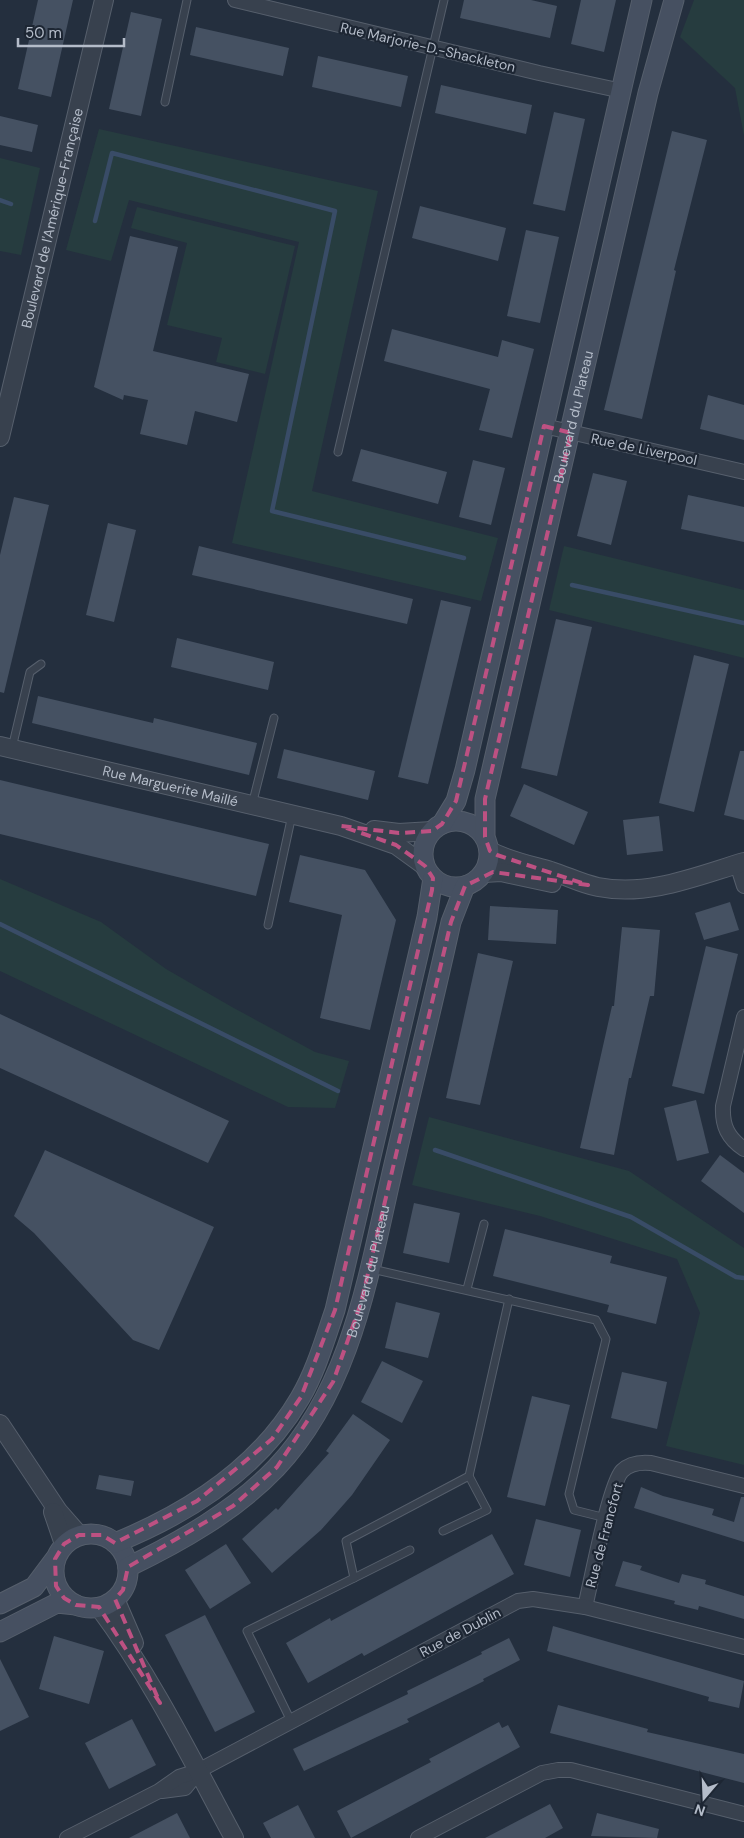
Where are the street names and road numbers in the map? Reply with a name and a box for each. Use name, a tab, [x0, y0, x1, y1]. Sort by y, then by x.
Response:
street label: Rue Marjorie-D.-Shackleton	[339, 18, 517, 76]
street label: Boulevard de l'Amérique-Française	[17, 106, 87, 330]
street label: Boulevard du Plateau	[549, 349, 597, 485]
street label: Rue de Liverpool	[589, 429, 699, 469]
street label: Rue Marguerite Maillé	[101, 761, 240, 811]
street label: Boulevard du Plateau	[342, 1203, 393, 1340]
street label: Rue de Francfort	[581, 1480, 627, 1590]
street label: Rue de Dublin	[416, 1603, 504, 1661]

